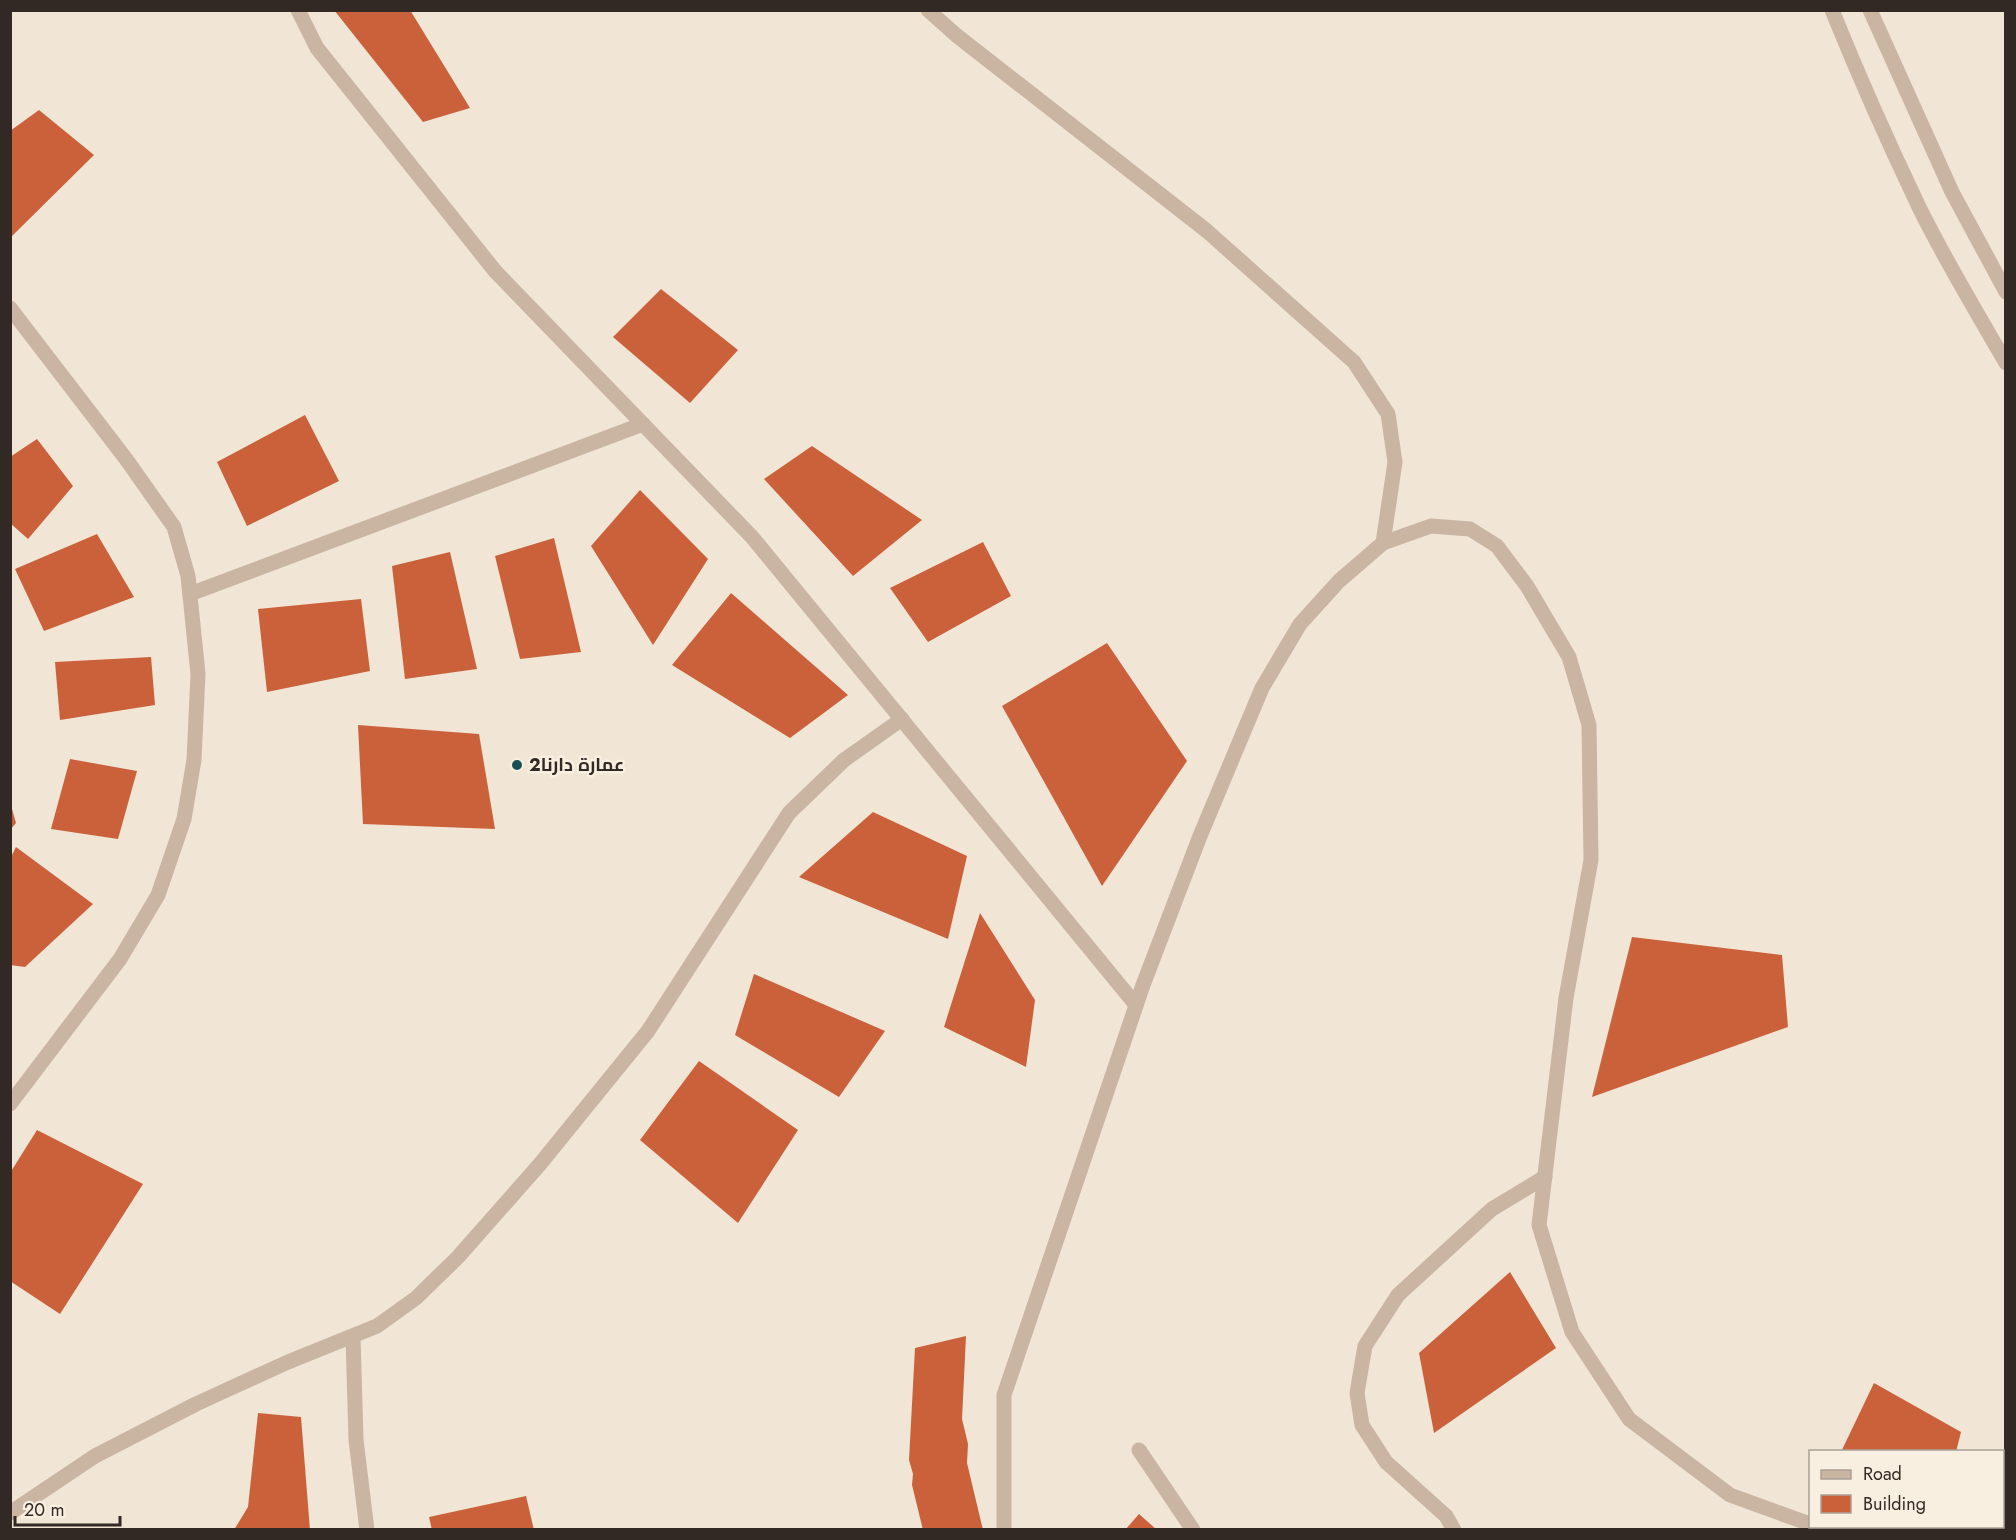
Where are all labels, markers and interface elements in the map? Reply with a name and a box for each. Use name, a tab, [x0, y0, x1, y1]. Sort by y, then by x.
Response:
place label: عمارة دارنا2	[529, 752, 624, 778]
marker: عمارة دارنا2	[510, 758, 524, 772]
legend	[1809, 1450, 2004, 1528]
text: Road	[1863, 1461, 1902, 1487]
scale bar	[15, 1489, 120, 1527]
text: Building	[1863, 1491, 1926, 1517]
text: 20 m	[24, 1497, 64, 1523]

